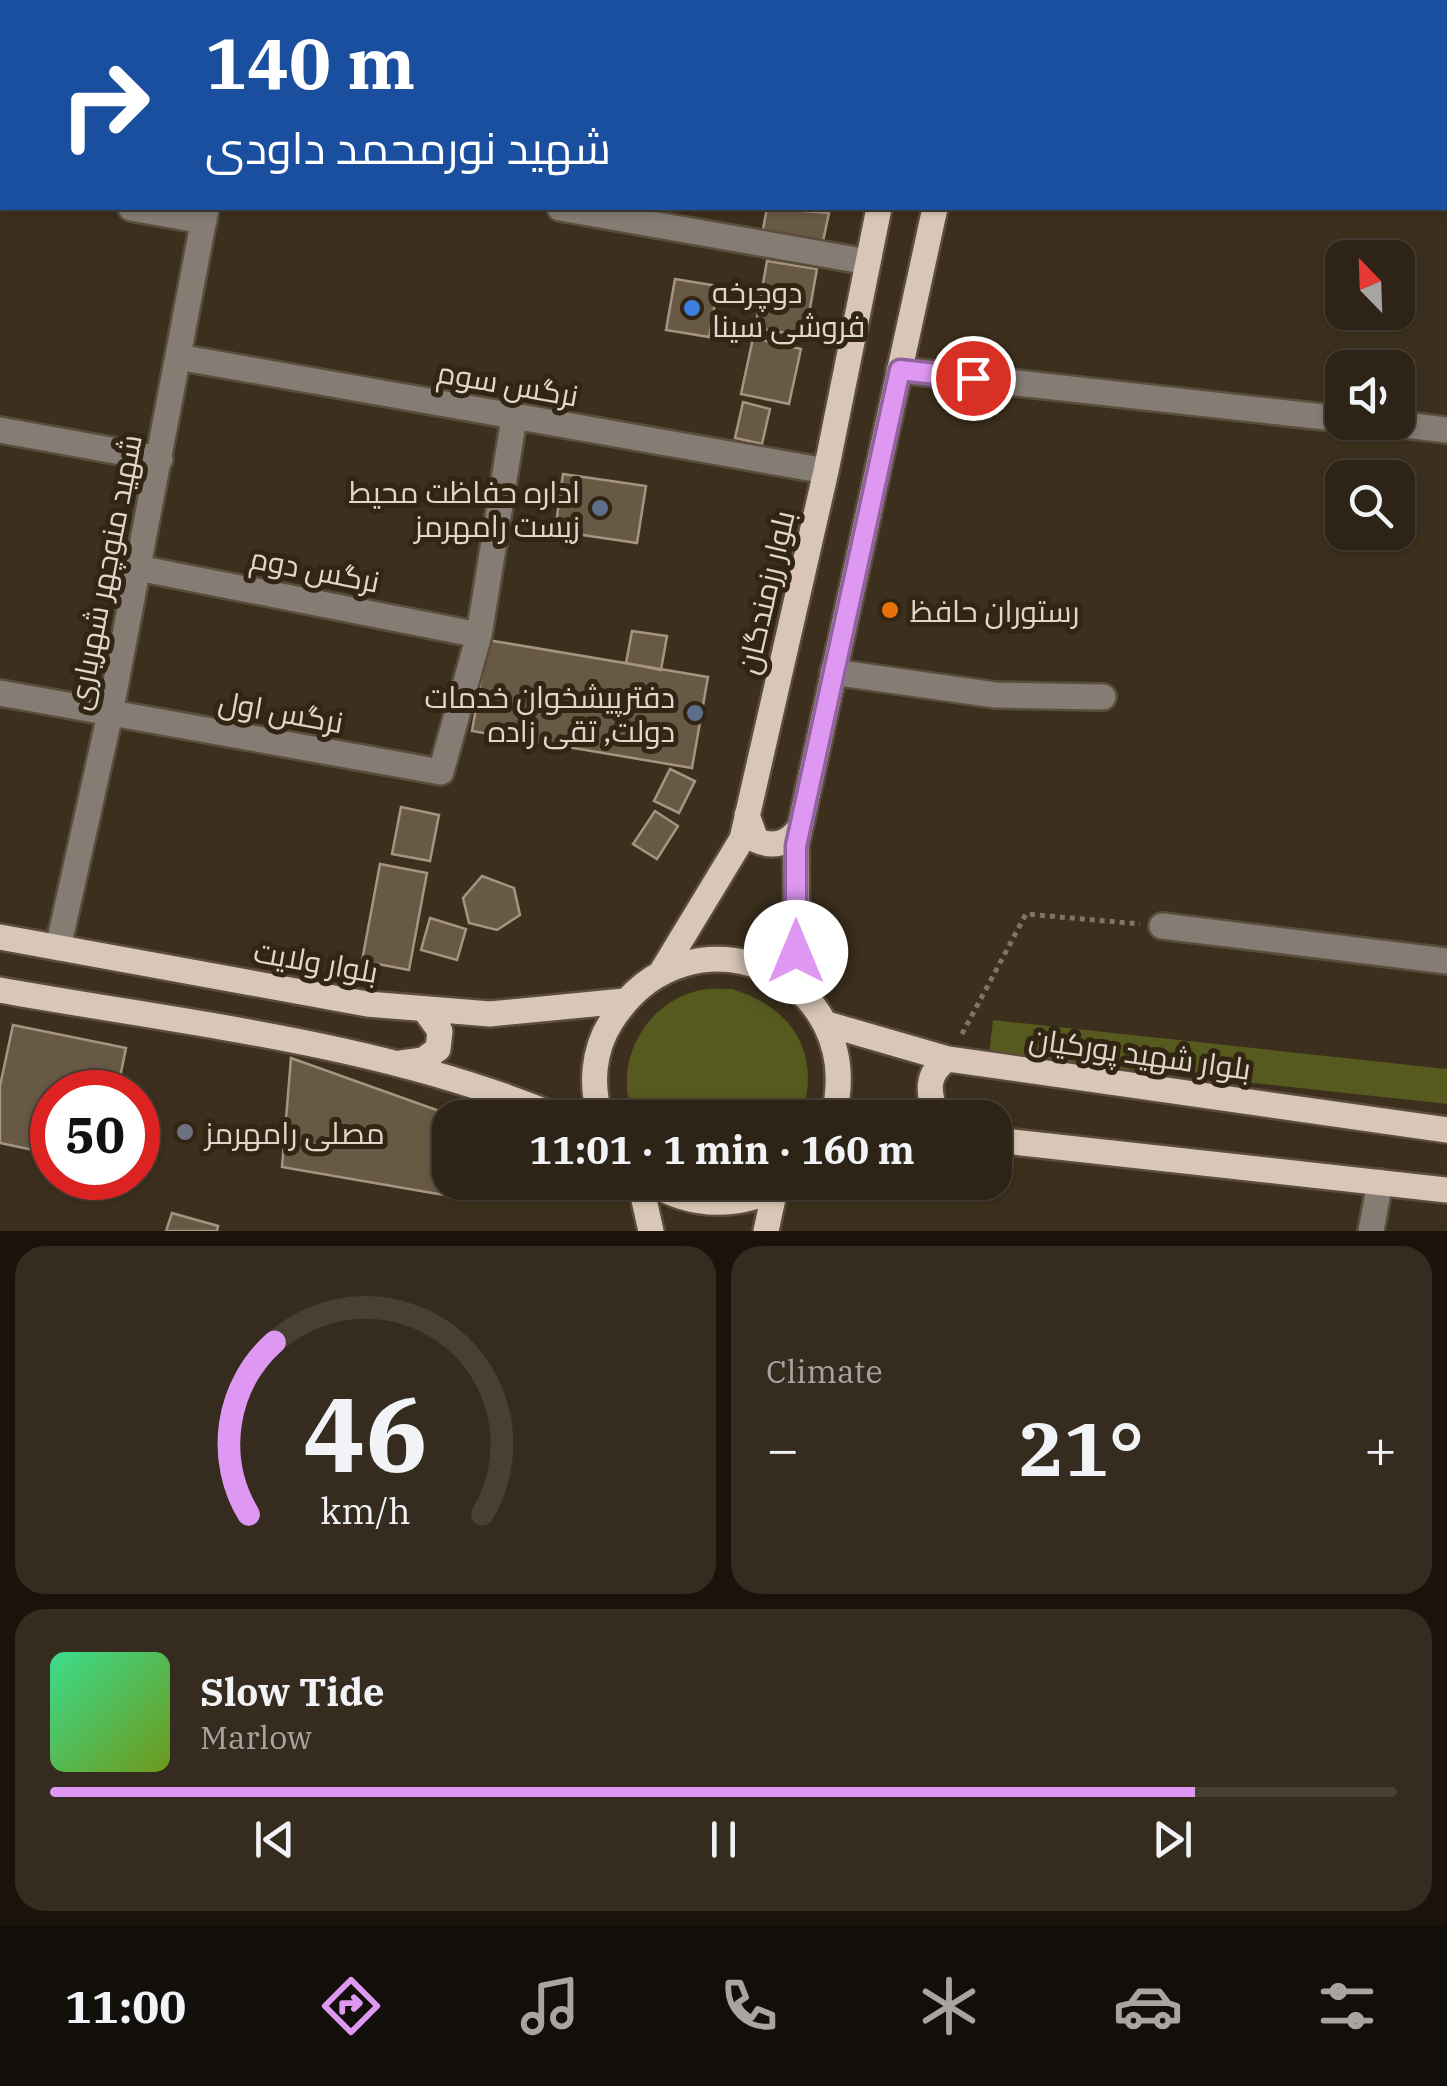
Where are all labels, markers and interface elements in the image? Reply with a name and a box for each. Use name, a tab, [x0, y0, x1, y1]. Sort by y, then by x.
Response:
text: 140 m	[205, 17, 415, 108]
icon: right	[40, 40, 170, 170]
text: شهید نورمحمد داودی	[205, 118, 611, 176]
north arrow	[1325, 240, 1415, 330]
map controls	[1325, 240, 1415, 550]
place label: دوچرخه فروشی سینا	[712, 272, 865, 345]
marker: دوچرخه فروشی سینا	[681, 297, 703, 319]
pin	[931, 336, 1016, 421]
button: sound	[1325, 350, 1415, 440]
street label: نرگس سوم	[434, 351, 582, 417]
icon: arrive	[946, 351, 1001, 406]
street label: شهید منوچهر شهریاری	[58, 431, 151, 713]
button: search	[1325, 460, 1415, 550]
place label: اداره حفاظت محیط زیست رامهرمز	[348, 472, 580, 545]
marker: اداره حفاظت محیط زیست رامهرمز	[589, 497, 611, 519]
street label: بلوار رزمندگان	[727, 507, 803, 677]
street label: نرگس دوم	[246, 537, 383, 603]
place label: رستوران حافظ	[910, 591, 1079, 630]
marker: رستوران حافظ	[879, 599, 901, 621]
place label: دفترپیشخوان خدمات دولت, تقی زاده	[425, 677, 675, 750]
street label: نرگس اول	[216, 681, 346, 741]
marker: دفترپیشخوان خدمات دولت, تقی زاده	[684, 702, 706, 724]
position arrow	[744, 900, 848, 1004]
street label: بلوار ولایت	[251, 931, 381, 991]
street label: بلوار شهید پورکیان	[1026, 1018, 1253, 1089]
speed limit sign: 50	[30, 1070, 160, 1200]
place label: مصلی رامهرمز	[203, 1113, 385, 1152]
marker: مصلی رامهرمز	[174, 1121, 196, 1143]
text: 11:01 · 1 min · 160 m	[529, 1125, 915, 1174]
text: Climate	[766, 1350, 883, 1392]
text: 46	[303, 1365, 428, 1501]
text: 21°	[1019, 1399, 1144, 1497]
text: −	[766, 1413, 799, 1484]
text: +	[1364, 1413, 1397, 1484]
text: km/h	[320, 1487, 411, 1534]
text: Slow Tide	[200, 1667, 385, 1716]
text: Marlow	[200, 1716, 312, 1758]
icon: previous	[247, 1812, 302, 1867]
icon: pause	[696, 1812, 751, 1867]
icon: next	[1145, 1812, 1200, 1867]
icon: directions	[316, 1971, 386, 2041]
icon: music	[515, 1971, 585, 2041]
icon: phone	[714, 1971, 784, 2041]
icon: climate	[914, 1971, 984, 2041]
icon: car	[1113, 1971, 1183, 2041]
icon: filters	[1312, 1971, 1382, 2041]
text: 11:00	[65, 1977, 186, 2035]

